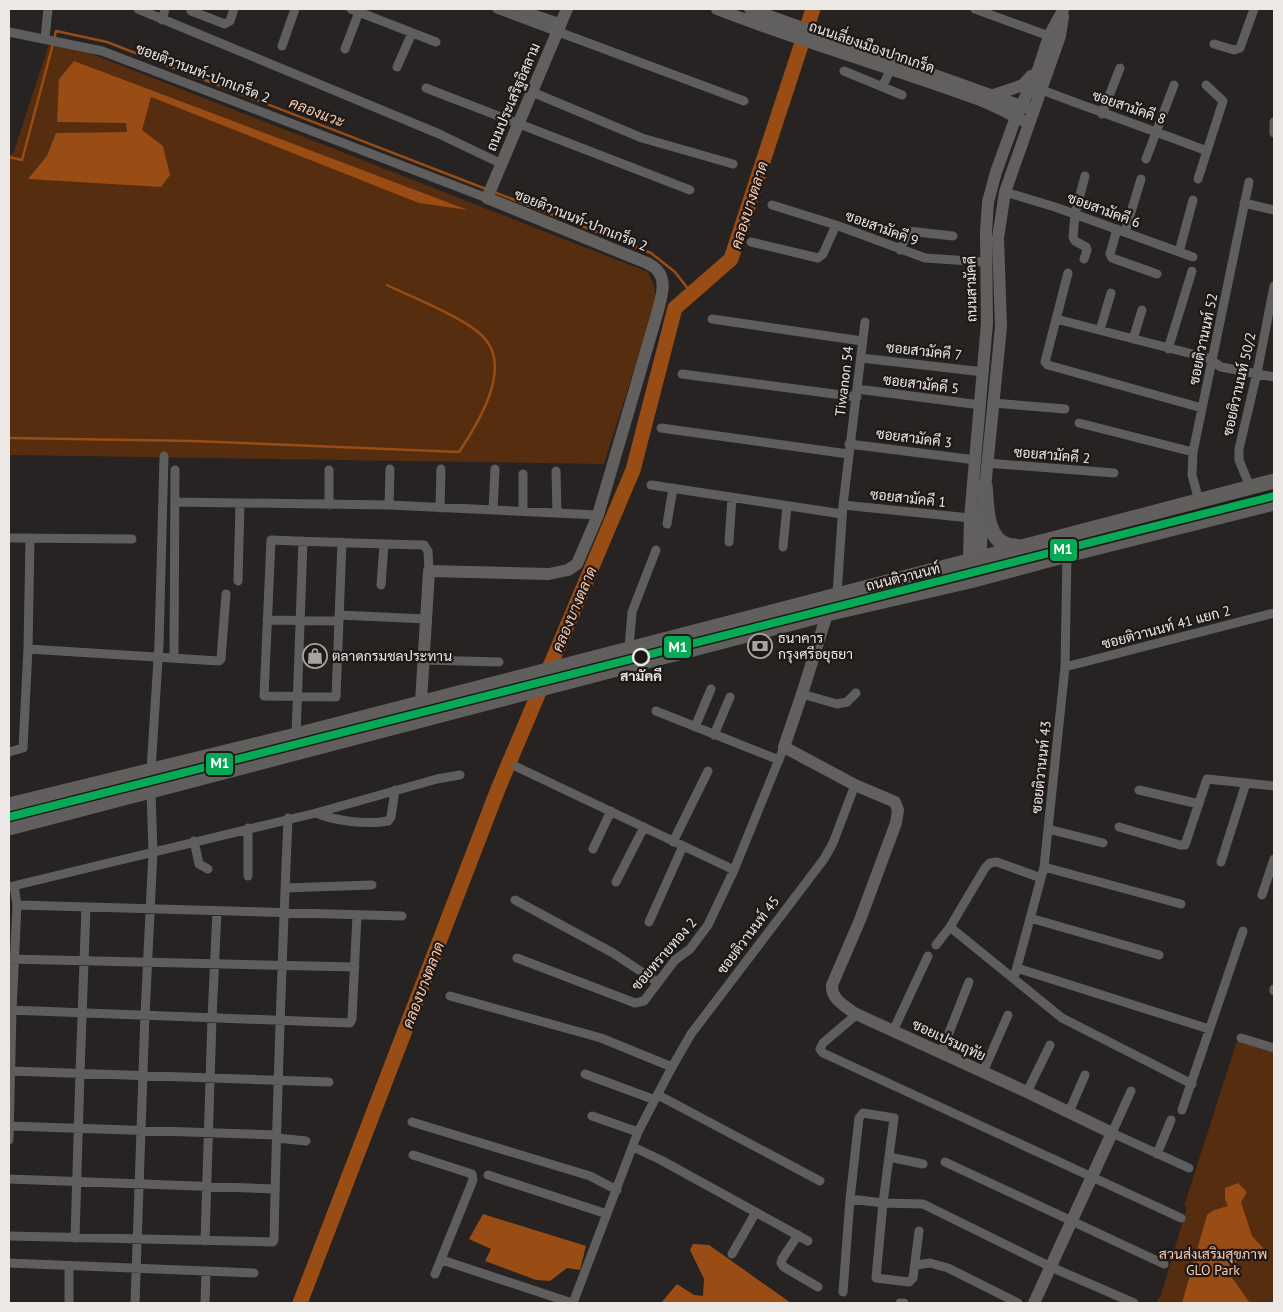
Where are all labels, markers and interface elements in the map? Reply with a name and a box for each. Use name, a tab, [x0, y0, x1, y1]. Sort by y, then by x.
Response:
street label: ถนนเลี่ยงเมืองปากเกร็ด	[807, 14, 938, 77]
street label: ซอยติวานนท์-ปากเกร็ด 2	[133, 39, 273, 107]
street label: ถนนประเสริฐอิสลาม	[482, 40, 544, 154]
street label: ซอยสามัคคี 8	[1090, 86, 1168, 128]
water label: คลองแวะ	[287, 93, 347, 131]
water label: คลองบางตลาด	[726, 159, 772, 251]
street label: ซอยติวานนท์-ปากเกร็ด 2	[512, 185, 650, 255]
street label: ซอยสามัคคี 6	[1065, 188, 1143, 232]
street label: ซอยสามัคคี 9	[843, 206, 921, 250]
street label: ถนนสามัคคี	[961, 256, 981, 322]
street label: ซอยติวานนท์ 52	[1184, 291, 1222, 387]
street label: ซอยติวานนท์ 50/2	[1218, 330, 1260, 438]
street label: ซอยสามัคคี 7	[885, 338, 963, 364]
street label: Tiwanon 54	[831, 345, 857, 417]
street label: ซอยสามัคคี 5	[882, 370, 960, 398]
street label: ซอยสามัคคี 3	[875, 424, 953, 452]
street label: ซอยสามัคคี 2	[1013, 443, 1091, 467]
street label: ซอยสามัคคี 1	[869, 485, 947, 511]
line badge: M1	[1049, 538, 1078, 562]
text: M1	[1053, 540, 1073, 558]
street label: ถนนติวานนท์	[864, 559, 942, 595]
water label: คลองบางตลาด	[547, 563, 601, 655]
street label: ซอยติวานนท์ 41 แยก 2	[1100, 601, 1232, 653]
place label: ธนาคาร กรุงศรีอยุธยา	[778, 629, 853, 664]
bank icon: ธนาคาร กรุงศรีอยุธยา	[747, 633, 773, 659]
line badge: M1	[663, 635, 692, 659]
text: M1	[668, 638, 688, 656]
shop icon: ตลาดกรมชลประทาน	[302, 643, 328, 669]
place label: ตลาดกรมชลประทาน	[332, 647, 452, 665]
marker: สามัคคี	[632, 648, 650, 666]
place label: สามัคคี	[620, 667, 662, 685]
street label: ซอยติวานนท์ 43	[1027, 720, 1055, 814]
line badge: M1	[205, 752, 234, 776]
text: M1	[210, 754, 230, 772]
street label: ซอยติวานนท์ 45	[713, 892, 783, 978]
street label: ซอยทรายทอง 2	[627, 914, 701, 994]
water label: คลองบางตลาด	[398, 939, 448, 1031]
street label: ซอยเปรมฤทัย	[909, 1015, 989, 1065]
park label: สวนส่งเสริมสุขภาพ GLO Park	[1159, 1245, 1267, 1279]

